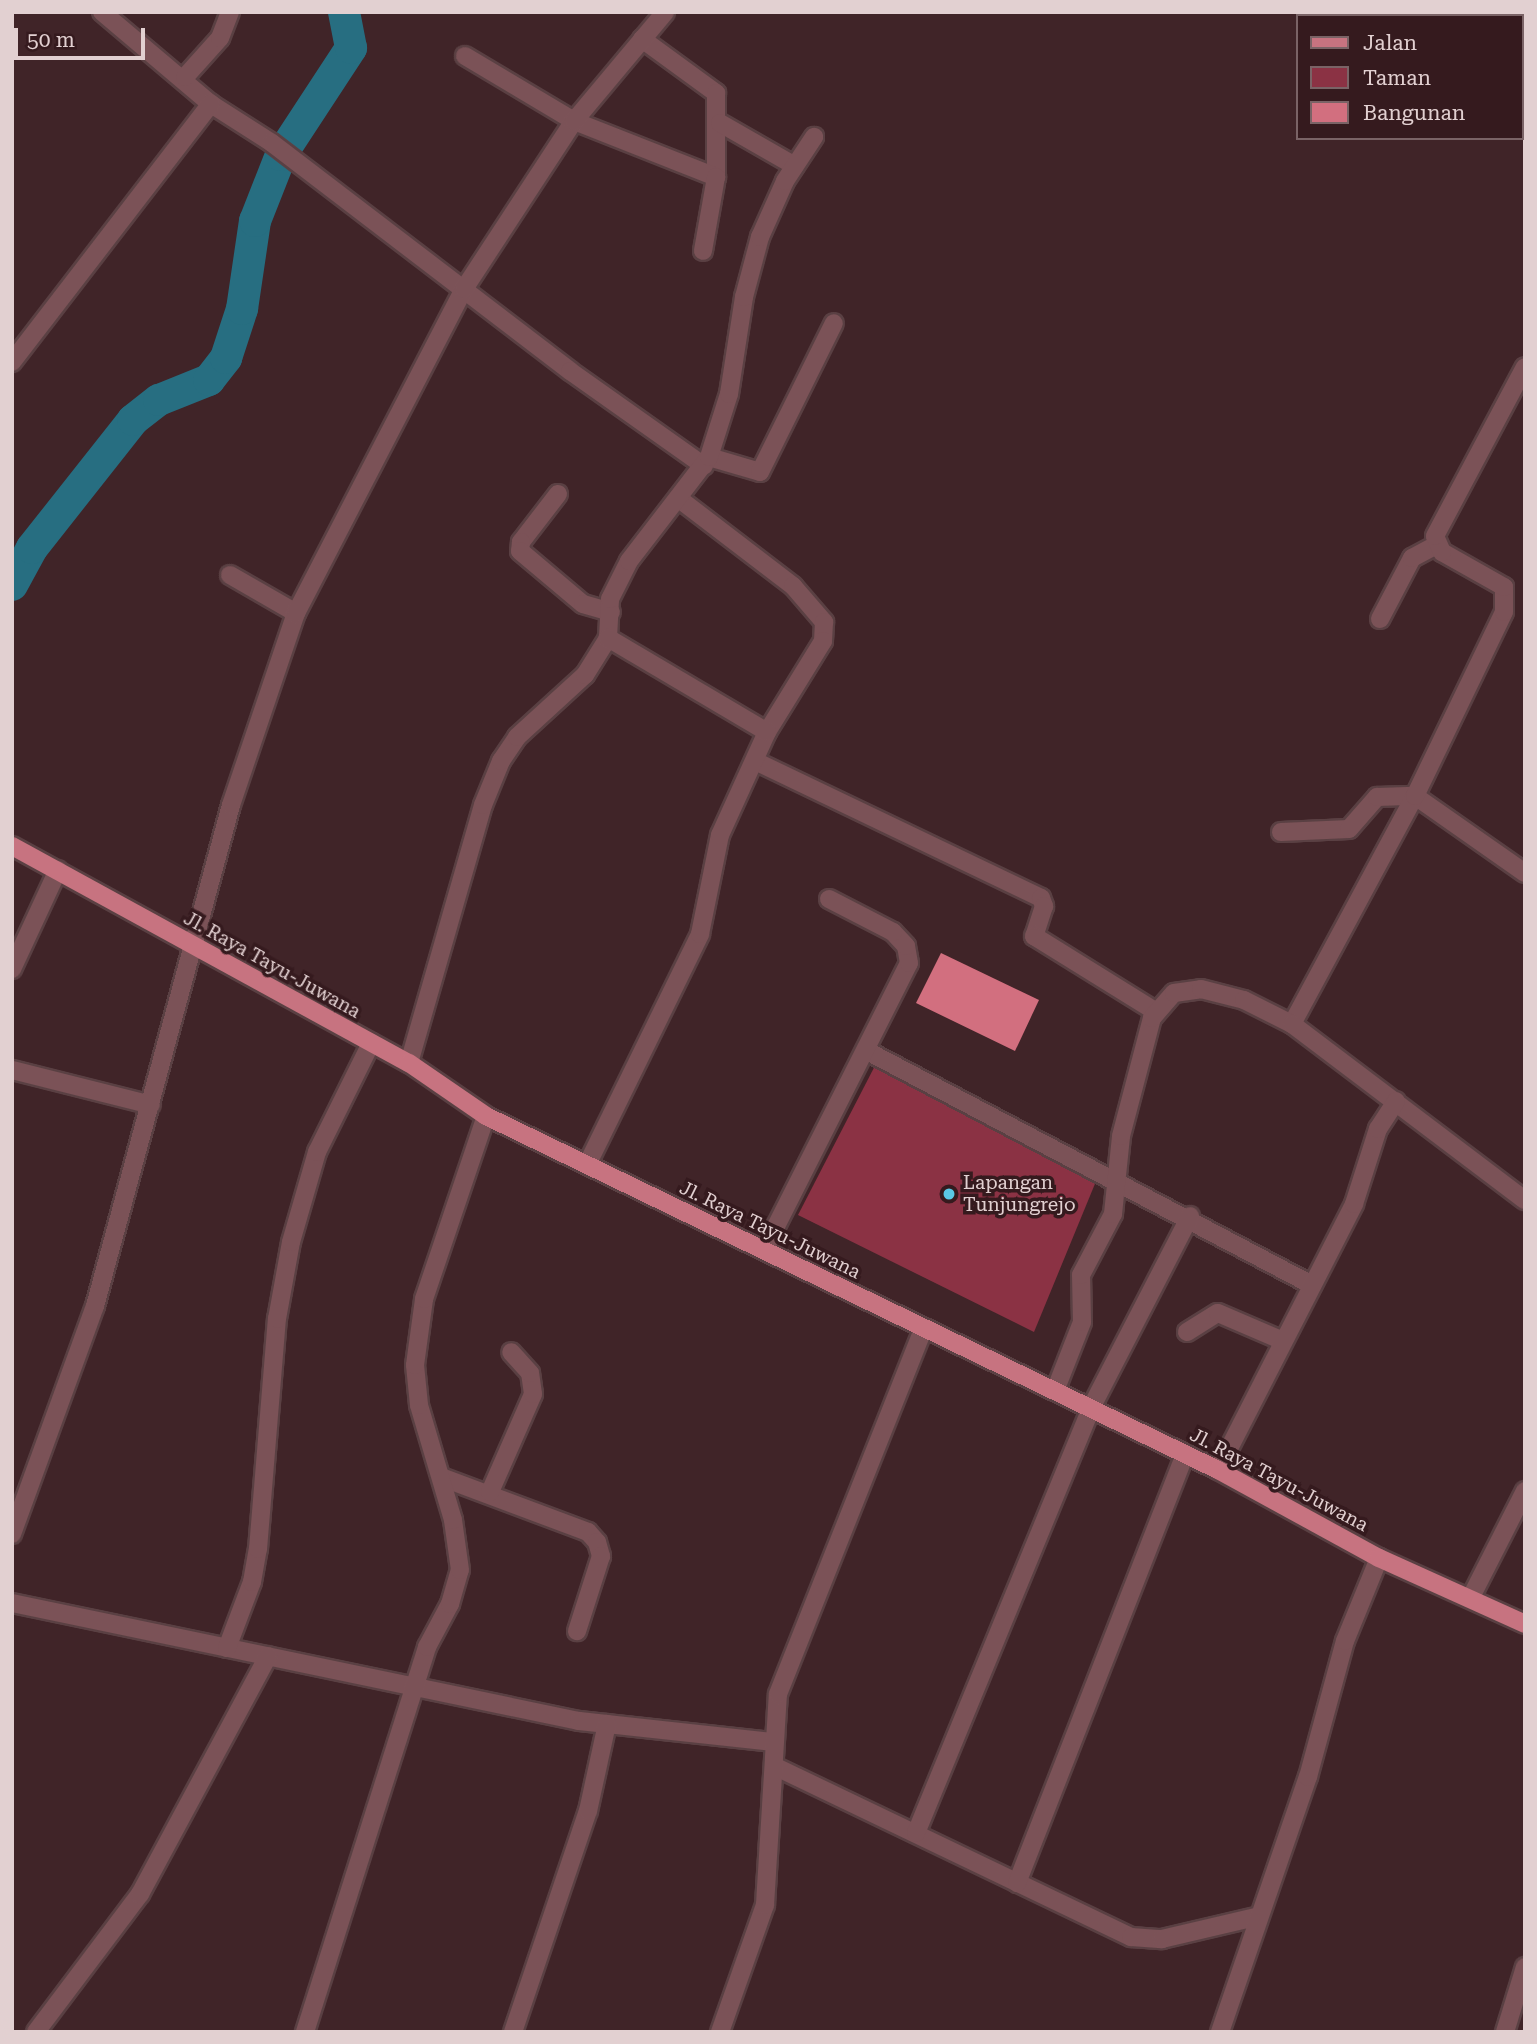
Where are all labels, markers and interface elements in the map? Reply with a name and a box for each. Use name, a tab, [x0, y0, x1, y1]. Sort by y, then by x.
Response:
scale bar	[18, 14, 149, 58]
legend	[1296, 14, 1523, 140]
text: 50 m	[27, 28, 75, 52]
text: Jalan	[1363, 31, 1417, 55]
text: Taman	[1363, 66, 1431, 90]
text: Bangunan	[1363, 101, 1465, 125]
street label: Jl. Raya Tayu-Juwana	[180, 907, 364, 1023]
place label: Lapangan Tunjungrejo	[963, 1172, 1076, 1216]
street label: Jl. Raya Tayu-Juwana	[676, 1176, 864, 1284]
marker: Lapangan Tunjungrejo	[941, 1186, 957, 1202]
street label: Jl. Raya Tayu-Juwana	[1186, 1423, 1372, 1537]

